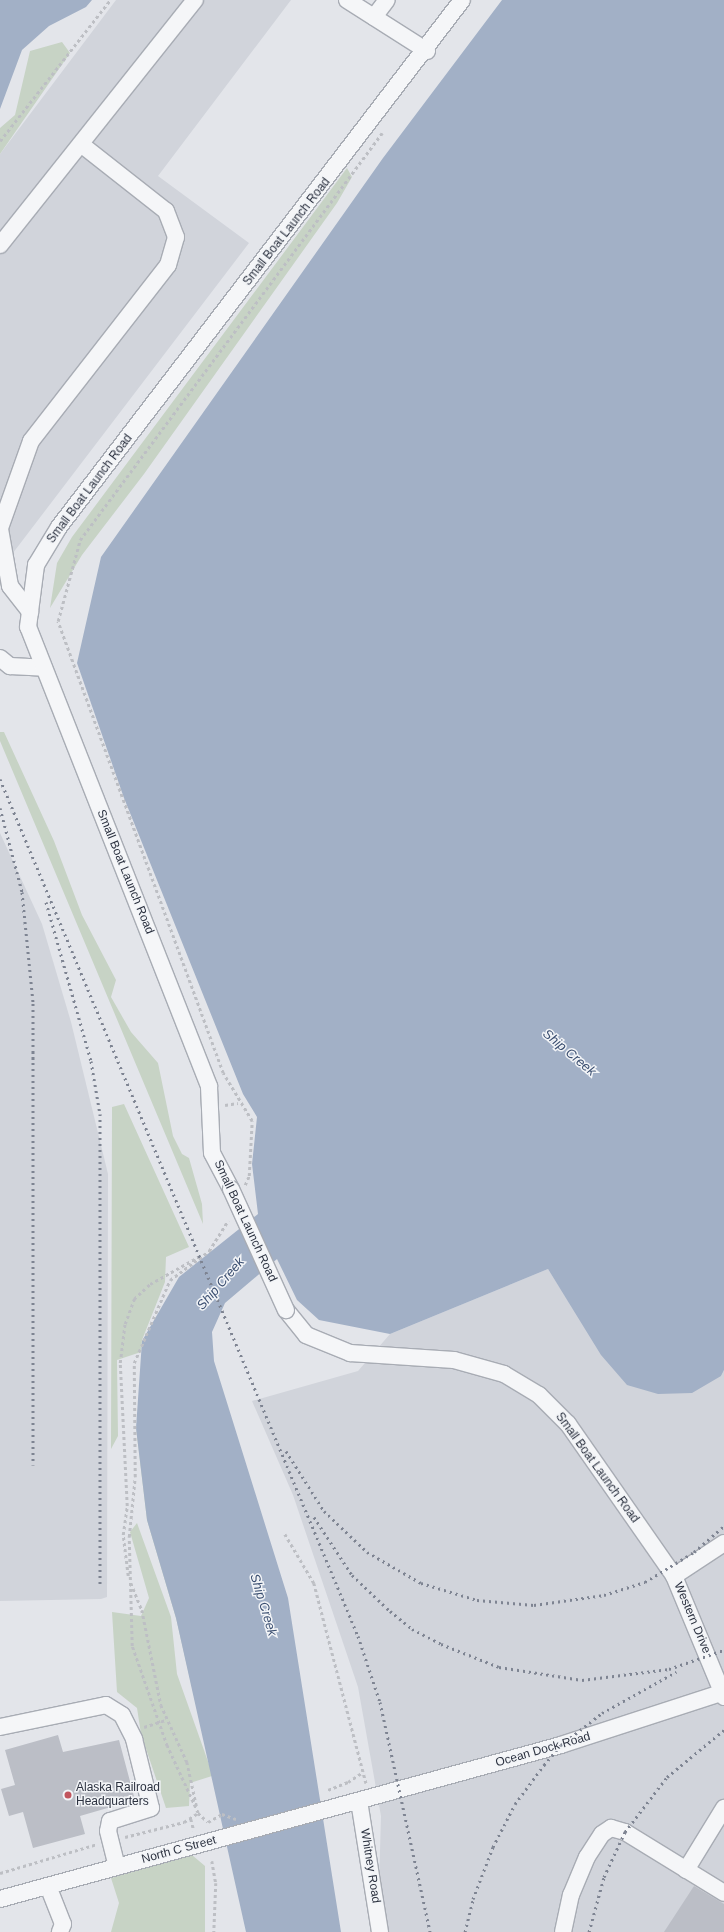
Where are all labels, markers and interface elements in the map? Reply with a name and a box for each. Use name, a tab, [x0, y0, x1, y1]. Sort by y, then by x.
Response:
street label: Small Boat Launch Road	[240, 175, 334, 289]
street label: Small Boat Launch Road	[44, 432, 136, 546]
street label: Small Boat Launch Road	[93, 808, 157, 936]
water label: Ship Creek	[539, 1026, 599, 1080]
street label: Small Boat Launch Road	[210, 1158, 280, 1284]
water label: Ship Creek	[194, 1255, 248, 1313]
street label: Small Boat Launch Road	[552, 1410, 642, 1526]
water label: Ship Creek	[246, 1572, 280, 1638]
street label: Western Drive	[671, 1580, 713, 1656]
street label: Ocean Dock Road	[494, 1730, 592, 1770]
place label: Alaska Railroad Headquarters	[76, 1781, 160, 1809]
marker: Alaska Railroad Headquarters	[63, 1790, 73, 1800]
street label: Whitney Road	[357, 1828, 383, 1904]
street label: North C Street	[140, 1833, 218, 1867]

